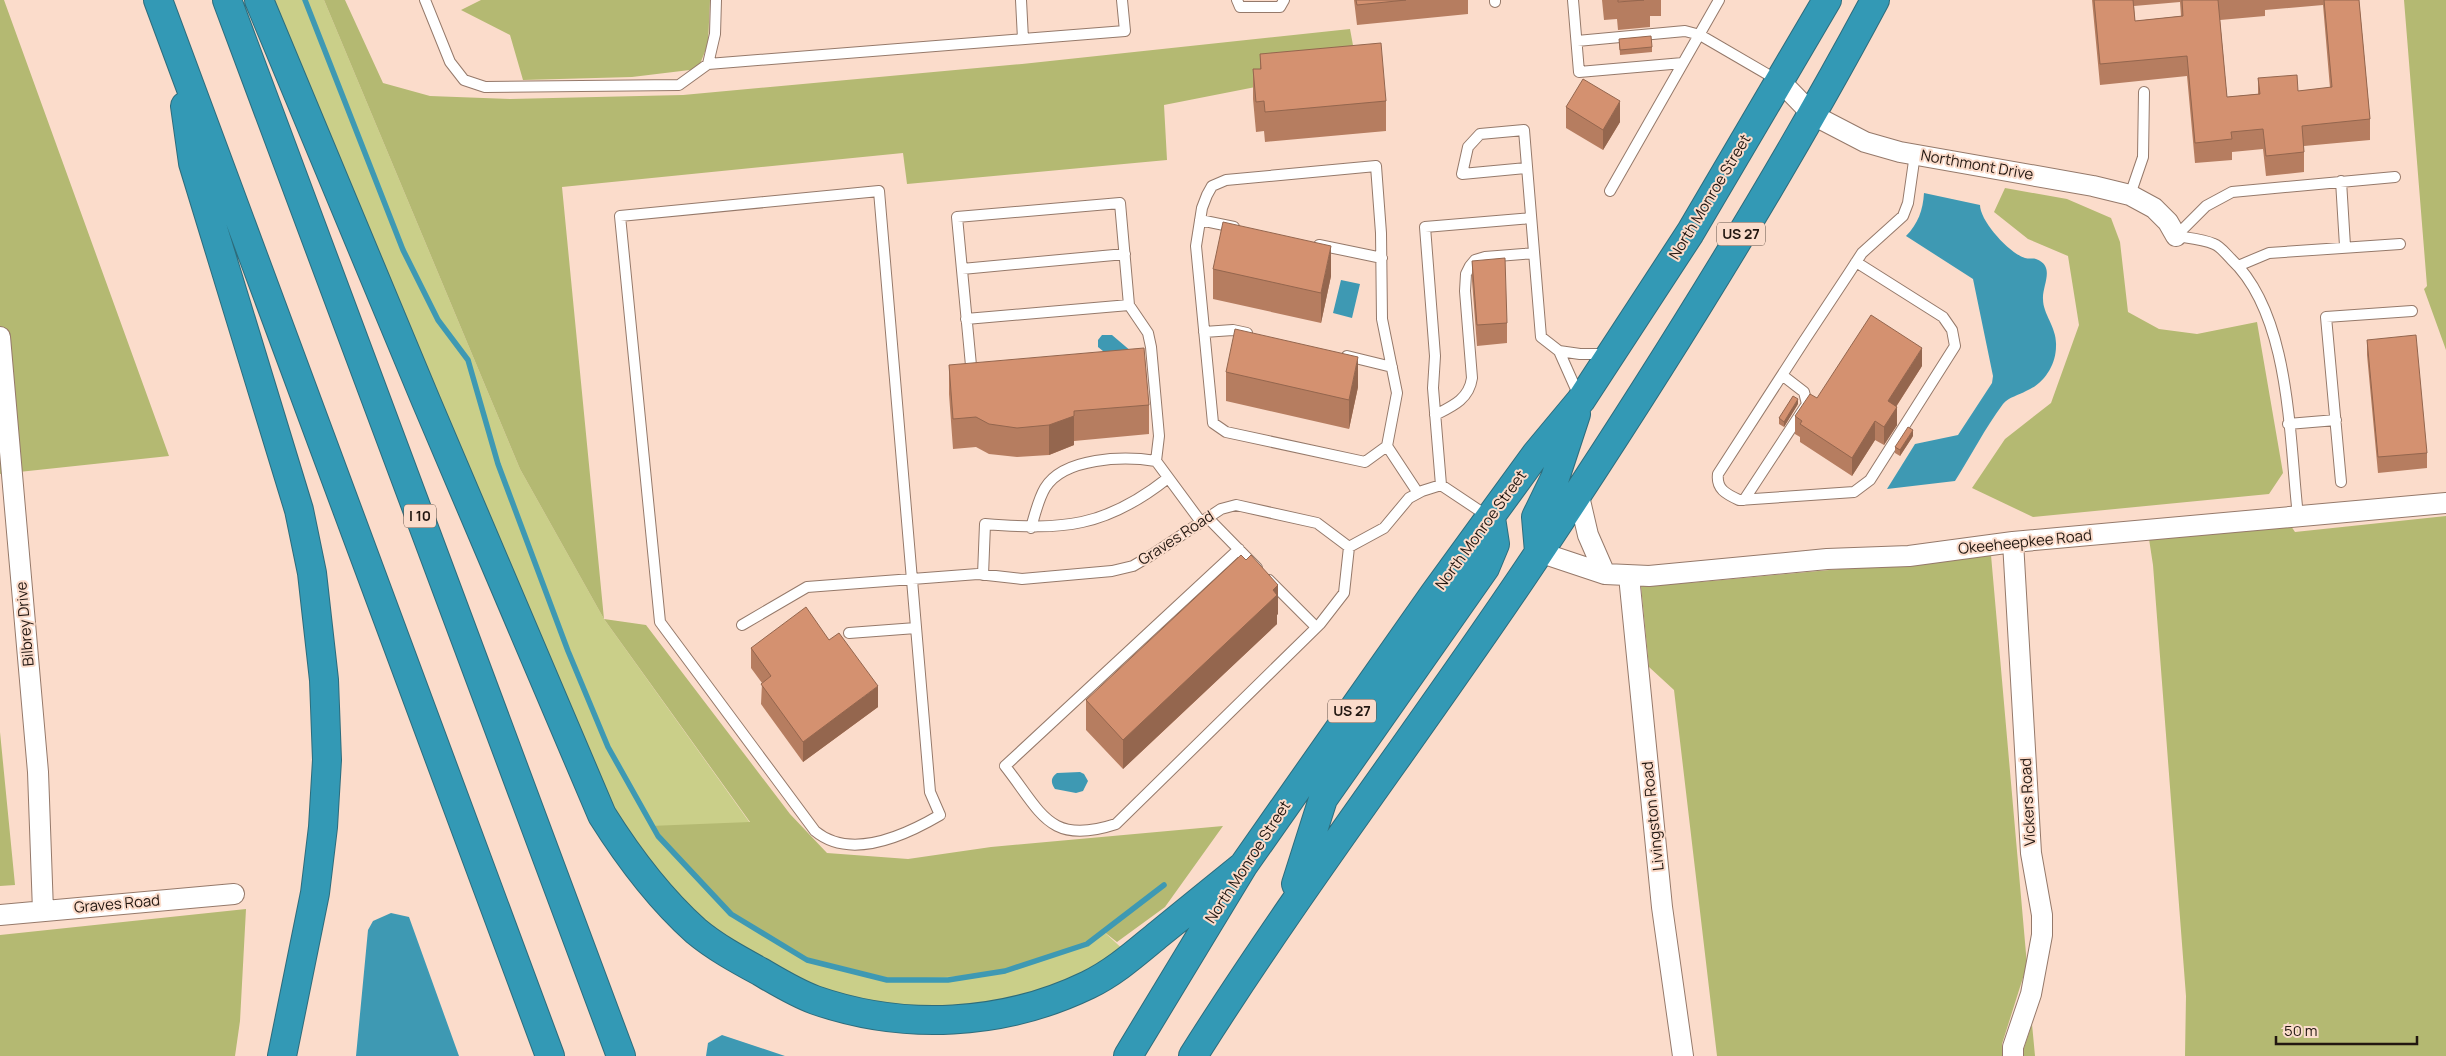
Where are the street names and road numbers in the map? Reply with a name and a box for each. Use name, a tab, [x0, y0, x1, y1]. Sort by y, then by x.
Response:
street label: North Monroe Street	[1664, 130, 1755, 263]
street label: Northmont Drive	[1919, 144, 2035, 185]
road number: US 27	[1717, 222, 1765, 245]
street label: North Monroe Street	[1430, 466, 1531, 594]
road number: I 10	[404, 504, 436, 528]
street label: Graves Road	[1134, 505, 1218, 570]
street label: Okeeheepkee Road	[1957, 524, 2093, 559]
street label: Bilbrey Drive	[10, 581, 39, 667]
road number: US 27	[1328, 699, 1376, 722]
street label: Vickers Road	[2015, 757, 2040, 847]
street label: Livingston Road	[1636, 760, 1669, 872]
street label: North Monroe Street	[1200, 796, 1295, 927]
street label: Graves Road	[73, 889, 161, 918]

